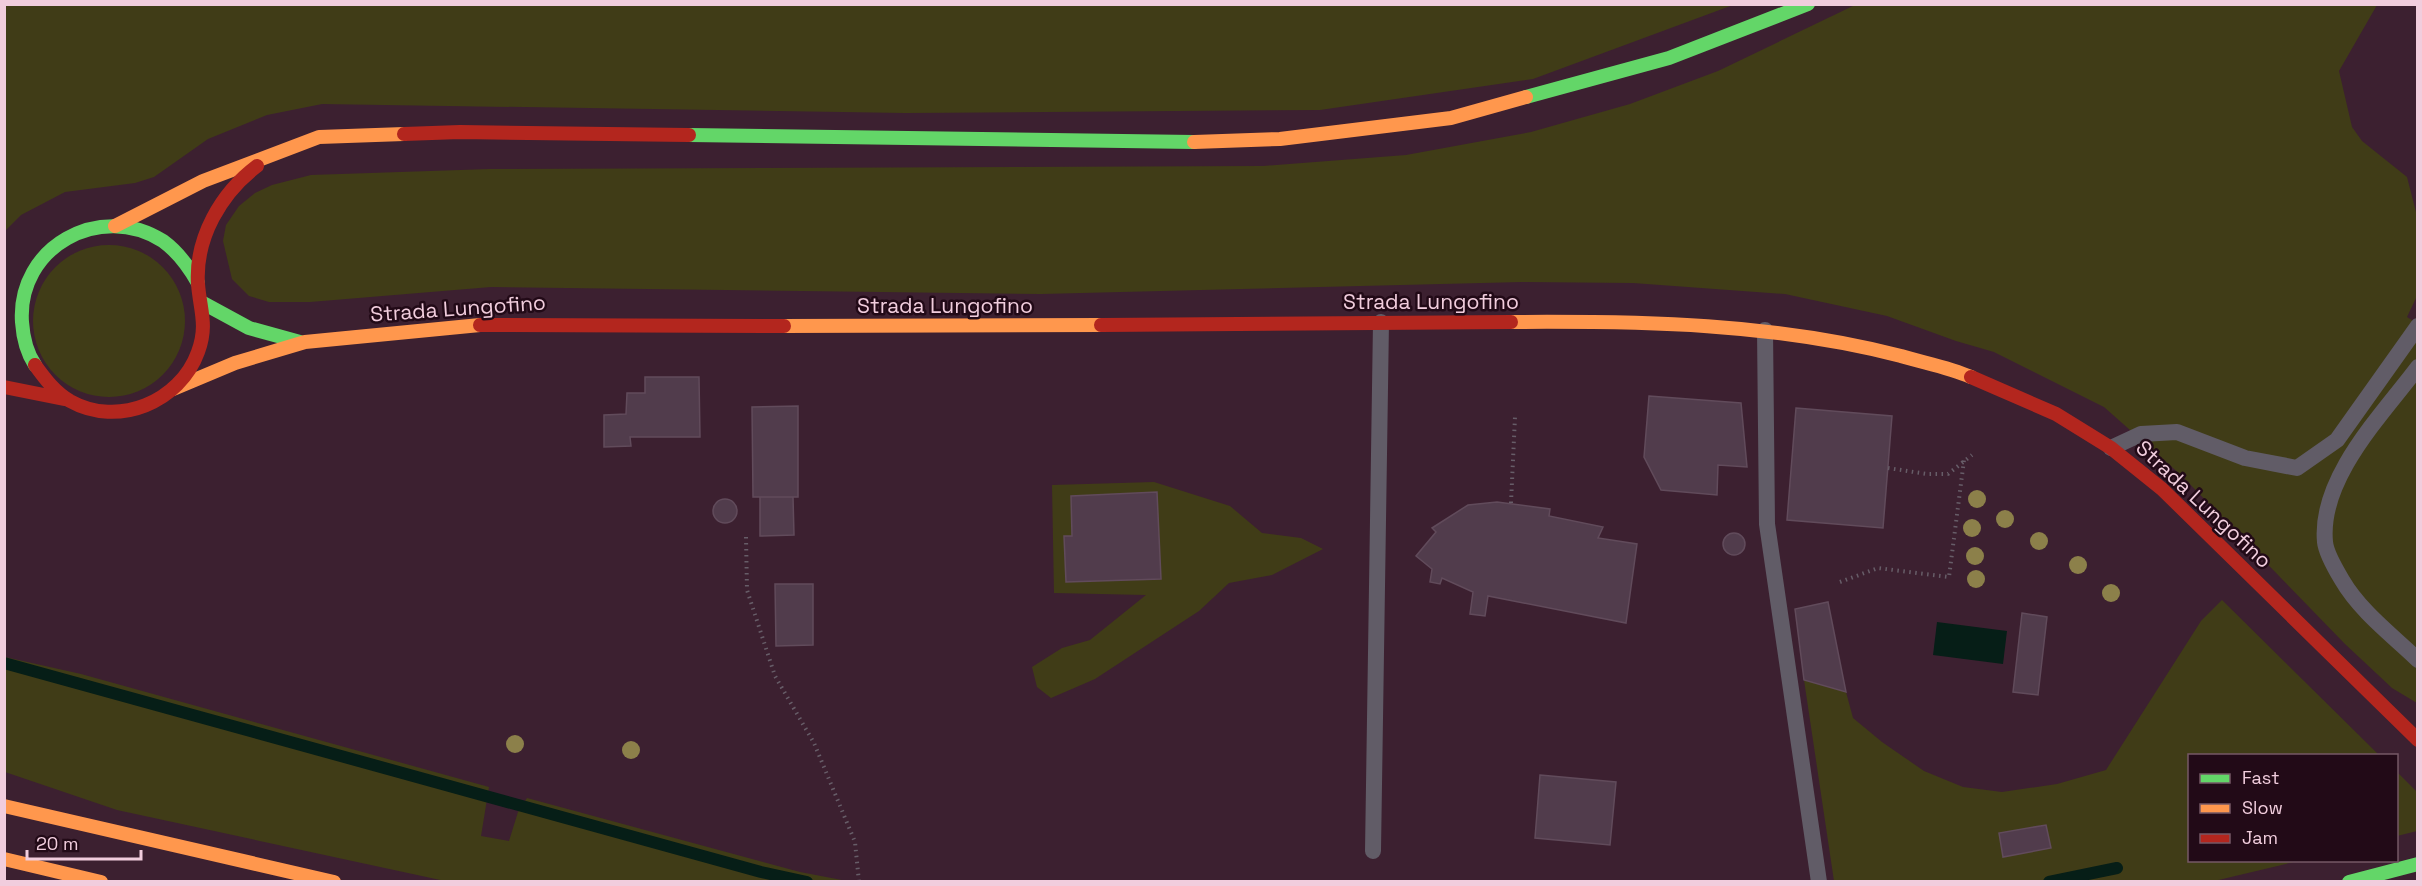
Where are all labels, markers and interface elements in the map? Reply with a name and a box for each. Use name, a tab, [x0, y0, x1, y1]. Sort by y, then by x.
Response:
street label: Strada Lungofino	[369, 288, 547, 328]
street label: Strada Lungofino	[1343, 288, 1519, 315]
street label: Strada Lungofino	[857, 292, 1033, 319]
street label: Strada Lungofino	[2131, 434, 2277, 574]
legend	[2188, 754, 2398, 862]
text: Fast	[2242, 766, 2279, 789]
text: Slow	[2242, 796, 2283, 819]
scale bar	[27, 823, 141, 861]
text: Jam	[2242, 826, 2278, 849]
text: 20 m	[36, 832, 79, 855]

